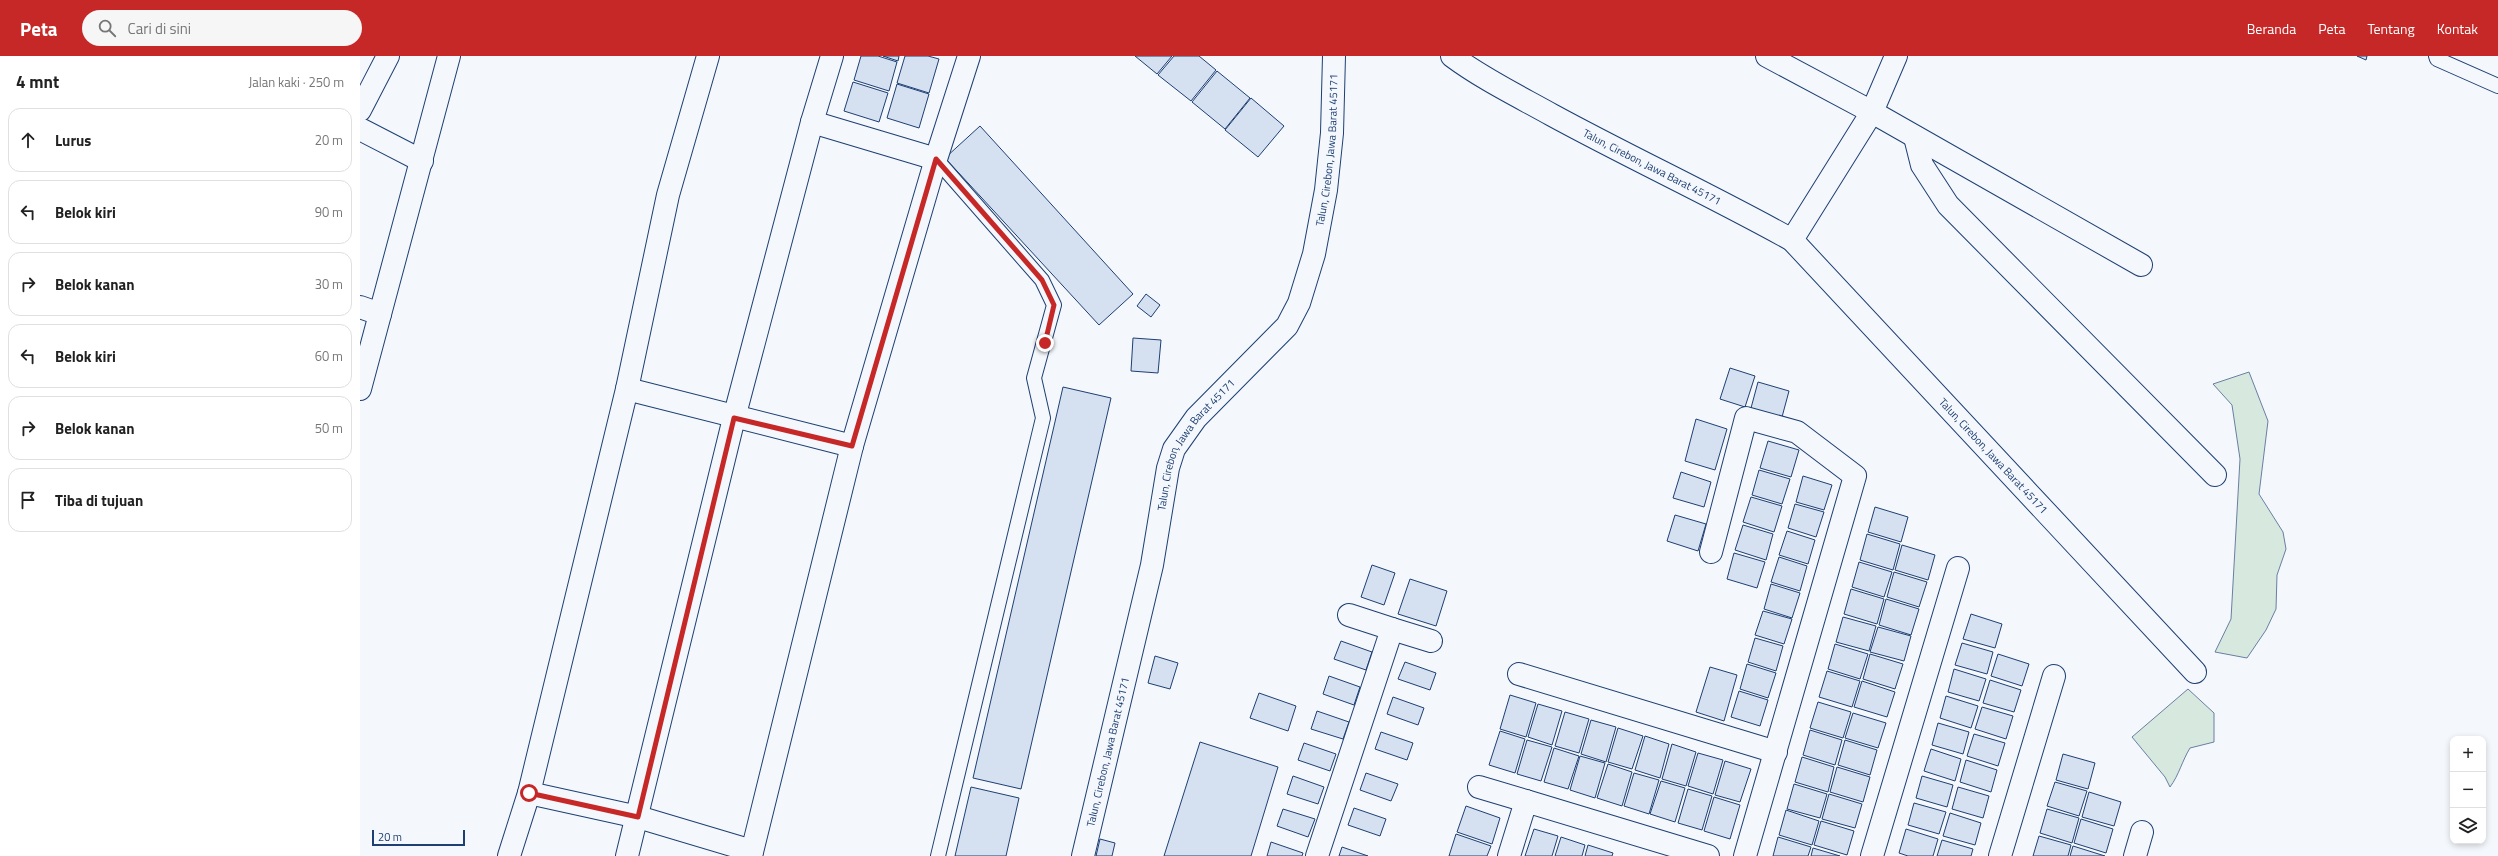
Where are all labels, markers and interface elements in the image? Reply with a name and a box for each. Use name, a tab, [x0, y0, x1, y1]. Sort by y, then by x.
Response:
search box	[82, 10, 362, 46]
text: Peta	[20, 14, 58, 43]
icon: search	[96, 17, 118, 39]
text: Cari di sini	[128, 17, 191, 40]
text: Beranda	[2247, 18, 2296, 39]
text: Peta	[2318, 18, 2345, 39]
text: Tentang	[2367, 18, 2415, 39]
text: Kontak	[2437, 18, 2478, 39]
text: 4 mnt	[16, 69, 59, 95]
text: Jalan kaki · 250 m	[248, 72, 344, 92]
street label: Talun, Cirebon, Jawa Barat 45171	[1311, 73, 1342, 228]
street label: Talun, Cirebon, Jawa Barat 45171	[1580, 125, 1724, 209]
icon: ahead	[17, 129, 39, 151]
text: Lurus	[55, 129, 91, 152]
text: 20 m	[315, 130, 343, 150]
icon: left	[17, 201, 39, 223]
text: Belok kiri	[55, 201, 116, 224]
text: 90 m	[315, 202, 343, 222]
icon: right	[17, 273, 39, 295]
text: Belok kanan	[55, 273, 135, 296]
text: 30 m	[315, 274, 343, 294]
route end	[1036, 334, 1054, 352]
icon: left	[17, 345, 39, 367]
text: Belok kiri	[55, 345, 116, 368]
text: 60 m	[315, 346, 343, 366]
street label: Talun, Cirebon, Jawa Barat 45171	[1153, 375, 1239, 512]
street label: Talun, Cirebon, Jawa Barat 45171	[1935, 394, 2052, 517]
icon: right	[17, 417, 39, 439]
text: Belok kanan	[55, 417, 135, 440]
text: 50 m	[315, 418, 343, 438]
icon: arrive	[17, 489, 39, 511]
text: Tiba di tujuan	[55, 489, 143, 512]
street label: Talun, Cirebon, Jawa Barat 45171	[1082, 675, 1133, 828]
map controls	[2450, 736, 2486, 844]
button: +	[2450, 736, 2486, 772]
button: −	[2450, 772, 2486, 808]
route start	[520, 784, 538, 802]
button: layers	[2450, 808, 2486, 844]
scale bar	[372, 828, 465, 847]
text: 20 m	[378, 829, 402, 845]

